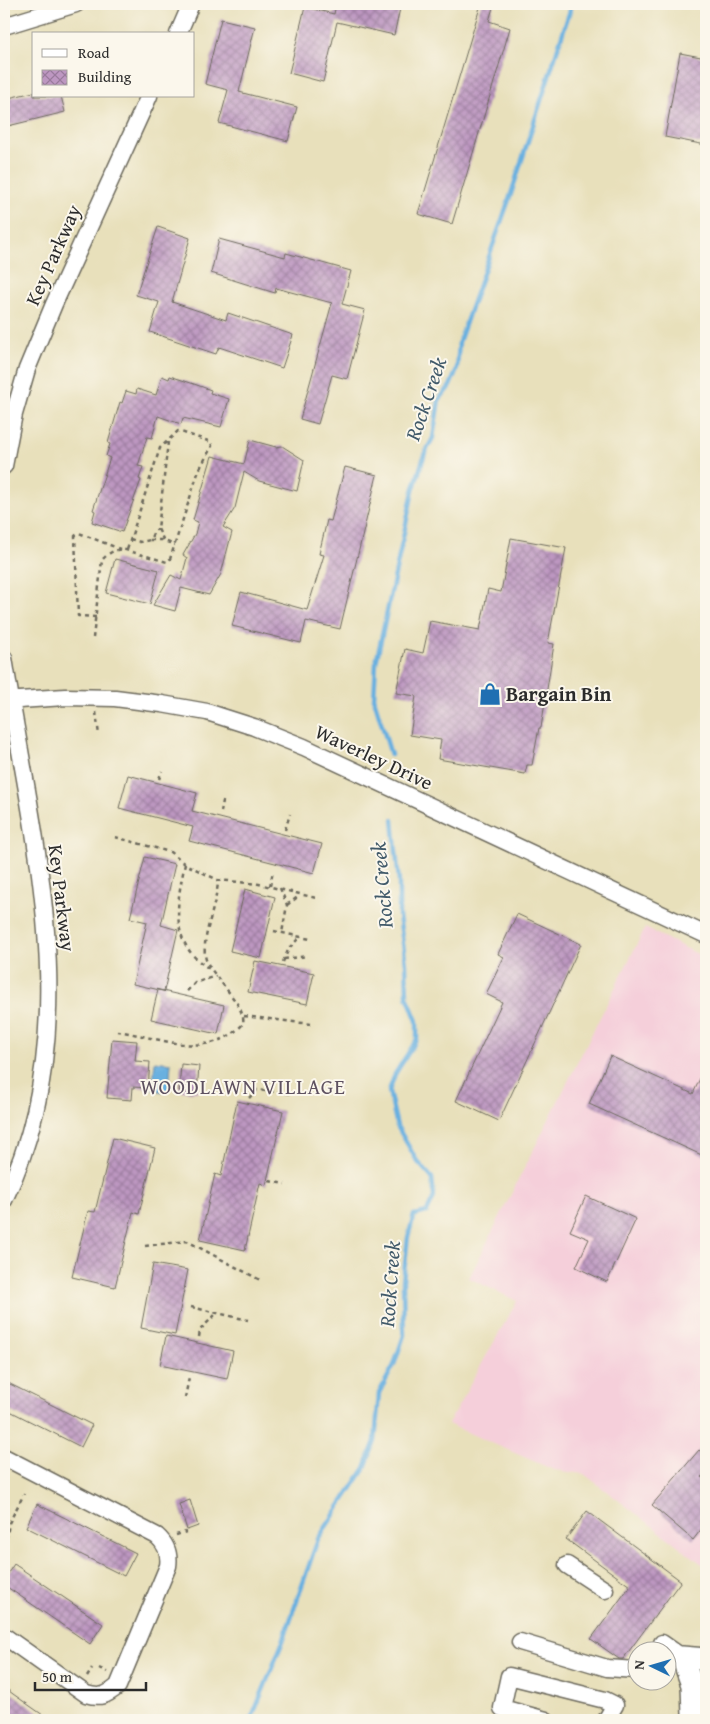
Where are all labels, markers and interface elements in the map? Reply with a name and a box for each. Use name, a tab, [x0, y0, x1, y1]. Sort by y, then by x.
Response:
legend	[32, 32, 195, 98]
text: Road	[78, 42, 109, 63]
text: Building	[78, 66, 132, 87]
street label: Key Parkway	[17, 200, 88, 310]
water label: Rock Creek	[396, 353, 454, 446]
place label: Bargain Bin	[506, 679, 612, 708]
shop icon: Bargain Bin	[477, 681, 503, 707]
street label: Waverley Drive	[311, 717, 438, 796]
water label: Rock Creek	[362, 840, 401, 930]
street label: Key Parkway	[42, 843, 83, 953]
district label: WOODLAWN VILLAGE	[140, 1071, 346, 1102]
water label: Rock Creek	[371, 1239, 408, 1329]
north arrow	[628, 1642, 678, 1692]
scale bar	[35, 1659, 146, 1691]
text: N	[629, 1659, 649, 1670]
text: 50 m	[42, 1666, 73, 1687]

